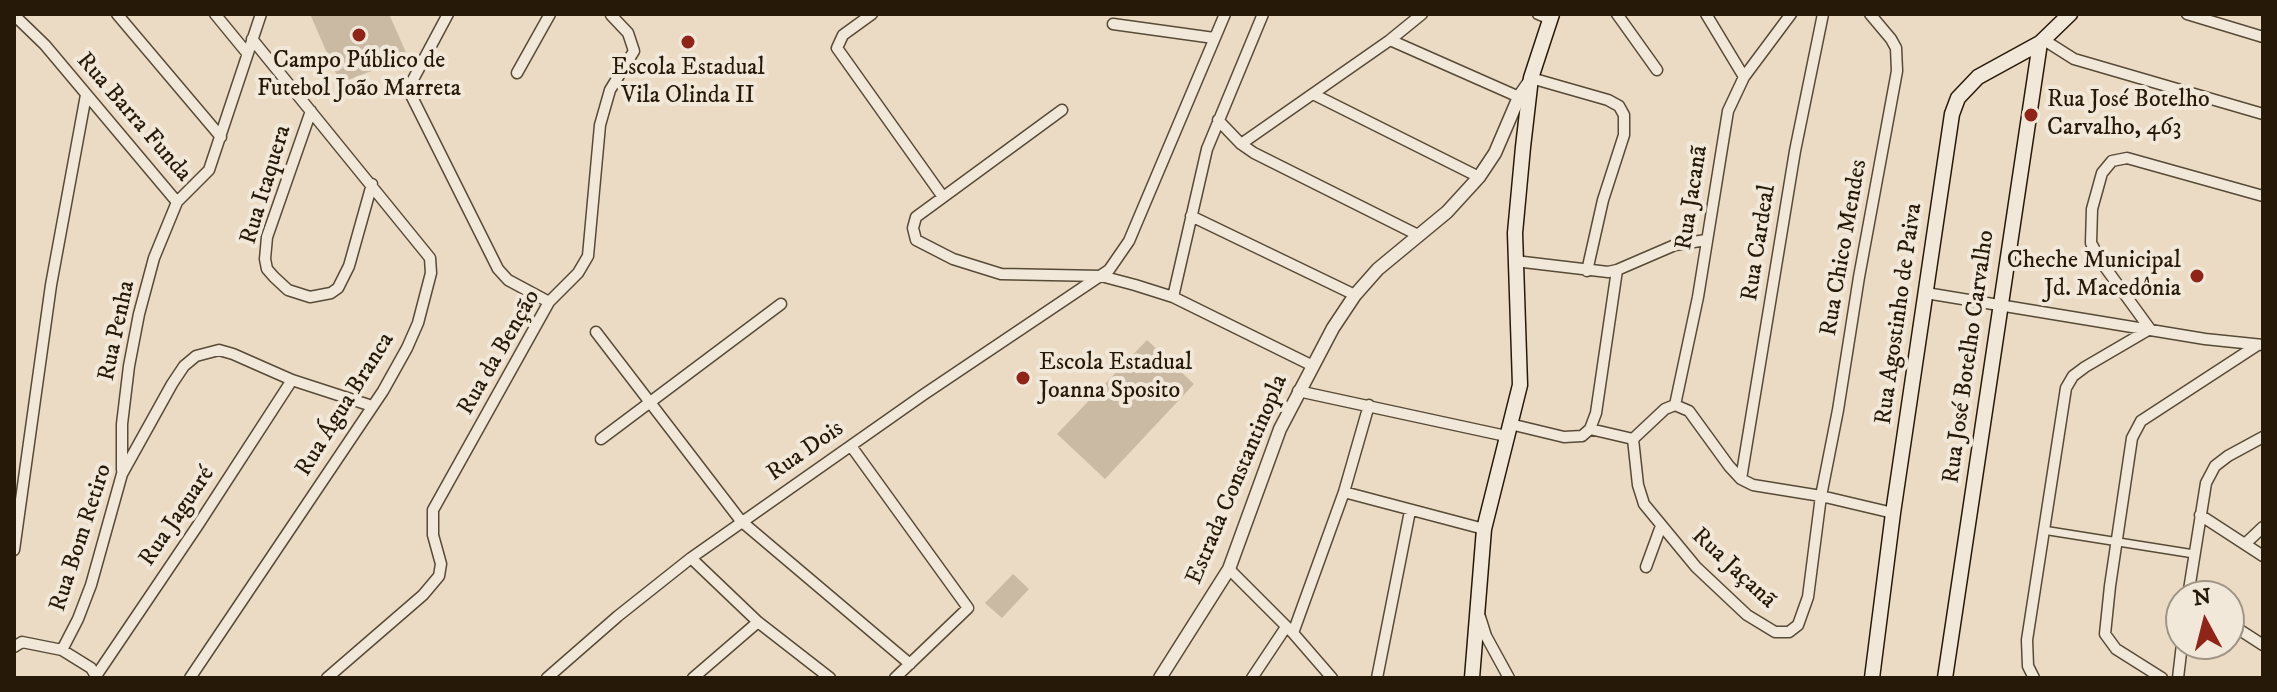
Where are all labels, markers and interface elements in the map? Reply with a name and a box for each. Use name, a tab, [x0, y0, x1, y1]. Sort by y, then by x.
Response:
marker: Campo Público de Futebol João Marreta	[350, 26, 368, 44]
marker: Escola Estadual Vila Olinda II	[679, 33, 697, 51]
street label: Rua Barra Funda	[69, 48, 197, 188]
place label: Campo Público de Futebol João Marreta	[257, 48, 461, 104]
place label: Escola Estadual Vila Olinda II	[611, 55, 765, 111]
place label: Rua José Botelho Carvalho, 463	[2047, 87, 2210, 143]
marker: Rua José Botelho Carvalho, 463	[2022, 106, 2040, 124]
street label: Rua Itaquera	[235, 122, 299, 248]
street label: Rua Jacanã	[1671, 144, 1715, 252]
street label: Rua Chico Mendes	[1815, 158, 1875, 338]
street label: Rua Cardeal	[1737, 183, 1783, 303]
street label: Rua Agostinho de Paiva	[1870, 201, 1930, 427]
street label: Rua José Botelho Carvalho	[1938, 229, 2002, 485]
place label: Cheche Municipal Jd. Macedônia	[2007, 248, 2181, 304]
marker: Cheche Municipal Jd. Macedônia	[2188, 267, 2206, 285]
street label: Rua Penha	[93, 278, 143, 384]
street label: Rua da Benção	[453, 285, 547, 421]
street label: Rua Água Branca	[290, 328, 402, 482]
place label: Escola Estadual Joanna Sposito	[1039, 350, 1192, 406]
marker: Escola Estadual Joanna Sposito	[1014, 369, 1032, 387]
street label: Estrada Constantinopla	[1181, 371, 1295, 589]
street label: Rua Dois	[762, 415, 850, 489]
street label: Rua Bom Retiro	[45, 461, 119, 615]
street label: Rua Jaguaré	[134, 461, 222, 573]
street label: Rua Jaçanã	[1685, 523, 1781, 615]
north arrow	[2165, 580, 2245, 660]
text: N	[2192, 583, 2213, 612]

